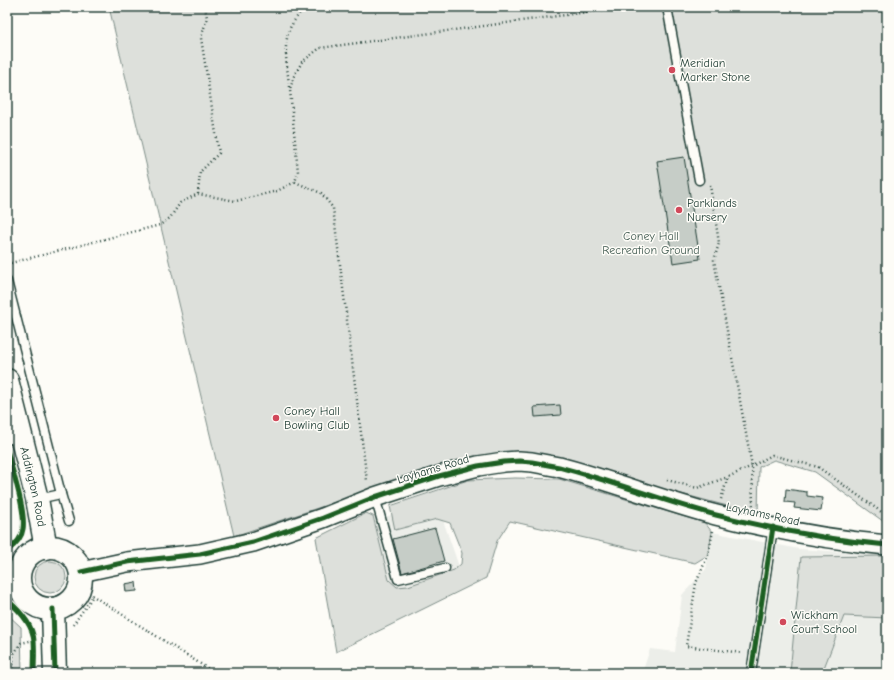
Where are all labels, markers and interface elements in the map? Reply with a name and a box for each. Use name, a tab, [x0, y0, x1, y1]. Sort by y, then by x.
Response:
place label: Meridian Marker Stone	[680, 56, 750, 84]
marker: Meridian Marker Stone	[667, 65, 677, 75]
place label: Parklands Nursery	[687, 196, 737, 224]
marker: Parklands Nursery	[674, 205, 684, 215]
park label: Coney Hall Recreation Ground	[602, 229, 700, 257]
place label: Coney Hall Bowling Club	[284, 404, 350, 432]
marker: Coney Hall Bowling Club	[271, 413, 281, 423]
street label: Addington Road	[17, 445, 49, 528]
street label: Layhams Road	[395, 451, 471, 487]
street label: Layhams Road	[725, 499, 801, 529]
place label: Wickham Court School	[791, 608, 857, 636]
marker: Wickham Court School	[778, 617, 788, 627]

